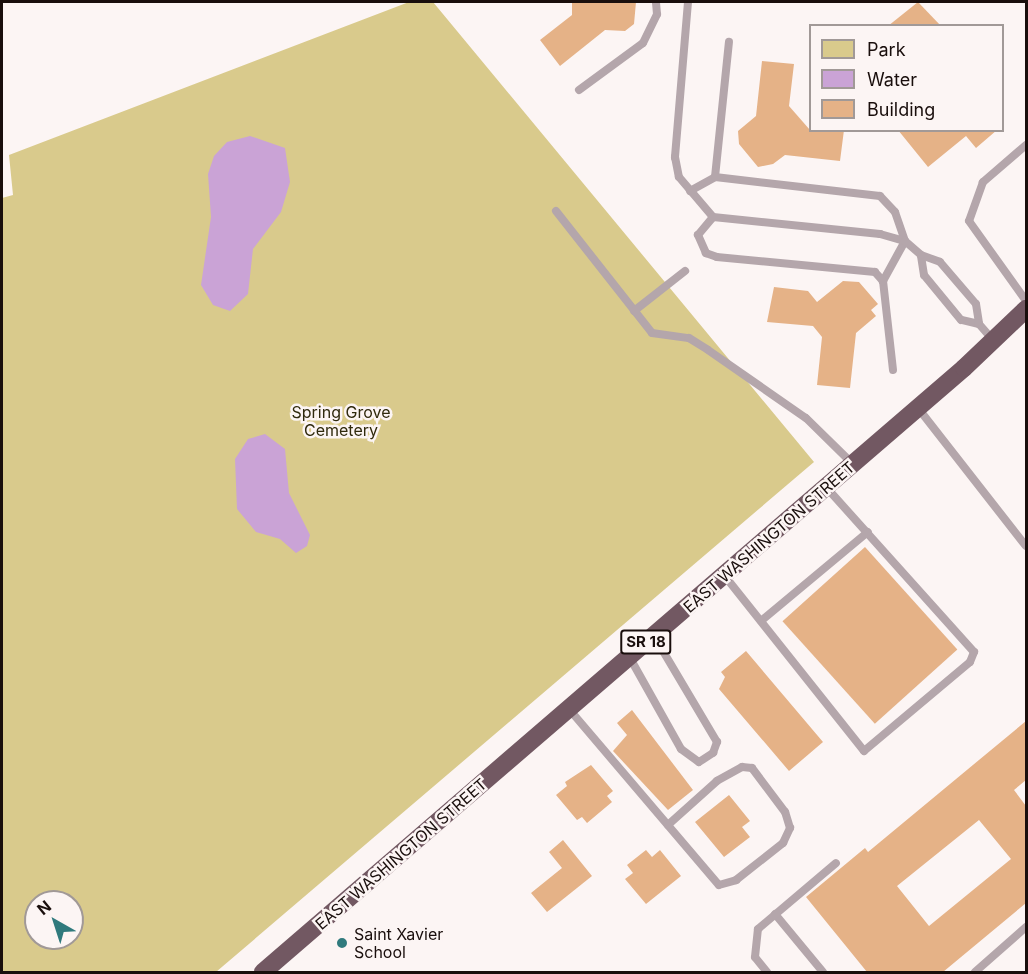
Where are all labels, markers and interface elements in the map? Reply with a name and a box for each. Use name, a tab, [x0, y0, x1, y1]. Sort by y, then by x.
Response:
legend	[809, 24, 1004, 132]
text: Park	[867, 39, 906, 60]
text: Water	[867, 69, 917, 90]
text: Building	[867, 99, 935, 120]
park label: Spring Grove Cemetery	[292, 402, 390, 440]
street label: EAST WASHINGTON STREET	[679, 457, 859, 617]
road number: SR 18	[619, 630, 673, 654]
street label: EAST WASHINGTON STREET	[311, 774, 491, 934]
north arrow	[24, 890, 84, 950]
text: N	[33, 896, 55, 919]
place label: Saint Xavier School	[354, 924, 443, 962]
marker: Saint Xavier School	[335, 936, 349, 950]

